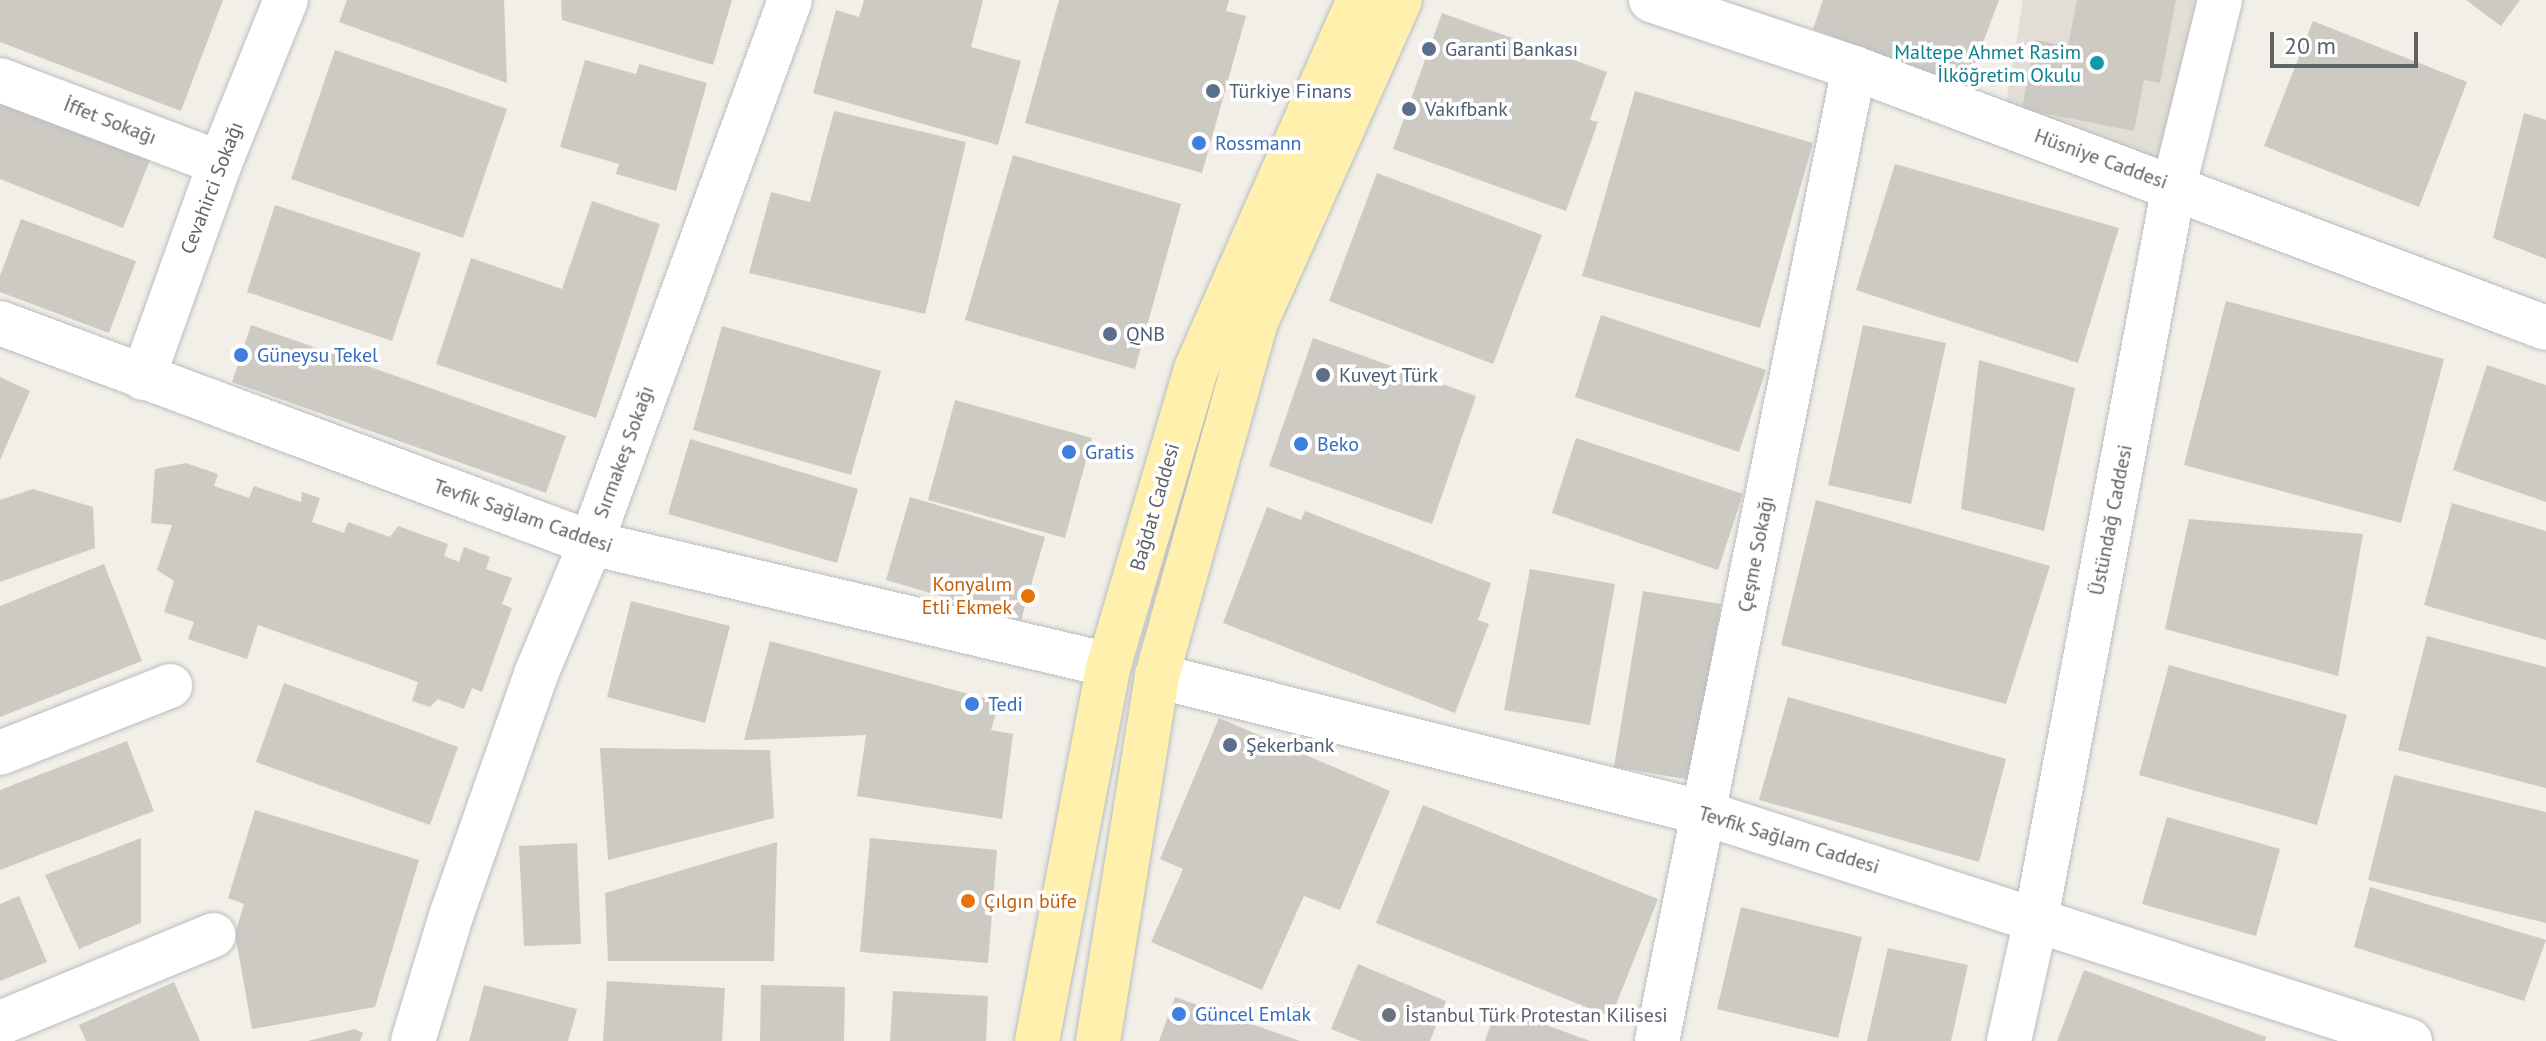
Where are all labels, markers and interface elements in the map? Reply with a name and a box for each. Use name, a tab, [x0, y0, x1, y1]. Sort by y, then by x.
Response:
scale bar	[2274, 16, 2422, 66]
text: 20 m	[2284, 30, 2336, 61]
place label: Garanti Bankası	[1445, 37, 1578, 61]
marker: Garanti Bankası	[1420, 40, 1438, 58]
place label: Maltepe Ahmet Rasim İlköğretim Okulu	[1894, 40, 2081, 87]
marker: Maltepe Ahmet Rasim İlköğretim Okulu	[2088, 54, 2106, 72]
place label: Türkiye Finans	[1229, 79, 1352, 103]
marker: Türkiye Finans	[1204, 82, 1222, 100]
street label: İffet Sokağı	[60, 92, 160, 150]
place label: Vakıfbank	[1425, 97, 1508, 121]
marker: Vakıfbank	[1400, 100, 1418, 118]
street label: Cevahirci Sokağı	[176, 118, 248, 258]
street label: Hüsniye Caddesi	[2031, 124, 2171, 194]
place label: Rossmann	[1215, 131, 1302, 155]
marker: Rossmann	[1190, 134, 1208, 152]
place label: QNB	[1126, 322, 1165, 346]
marker: QNB	[1101, 325, 1119, 343]
place label: Güneysu Tekel	[257, 343, 379, 367]
marker: Güneysu Tekel	[232, 346, 250, 364]
place label: Kuveyt Türk	[1339, 363, 1439, 387]
marker: Kuveyt Türk	[1314, 366, 1332, 384]
street label: Sırmakeş Sokağı	[589, 383, 659, 521]
place label: Beko	[1317, 432, 1359, 456]
marker: Beko	[1292, 435, 1310, 453]
place label: Gratis	[1085, 440, 1135, 464]
street label: Bağdat Caddesi	[1125, 440, 1185, 574]
marker: Gratis	[1060, 443, 1078, 461]
street label: Üstündağ Caddesi	[2085, 443, 2137, 597]
street label: Tevfik Sağlam Caddesi	[430, 474, 616, 558]
street label: Çeşme Sokağı	[1733, 494, 1779, 614]
place label: Konyalım Etli Ekmek	[922, 572, 1012, 619]
marker: Konyalım Etli Ekmek	[1019, 587, 1037, 605]
place label: Tedi	[988, 692, 1023, 716]
marker: Tedi	[963, 695, 981, 713]
place label: Şekerbank	[1246, 733, 1334, 757]
marker: Şekerbank	[1221, 736, 1239, 754]
street label: Tevfik Sağlam Caddesi	[1695, 801, 1883, 879]
place label: Çılgın büfe	[984, 889, 1077, 913]
marker: Çılgın büfe	[959, 892, 977, 910]
place label: Güncel Emlak	[1195, 1002, 1311, 1026]
place label: İstanbul Türk Protestan Kilisesi	[1405, 1003, 1669, 1027]
marker: Güncel Emlak	[1170, 1005, 1188, 1023]
marker: İstanbul Türk Protestan Kilisesi	[1380, 1006, 1398, 1024]

